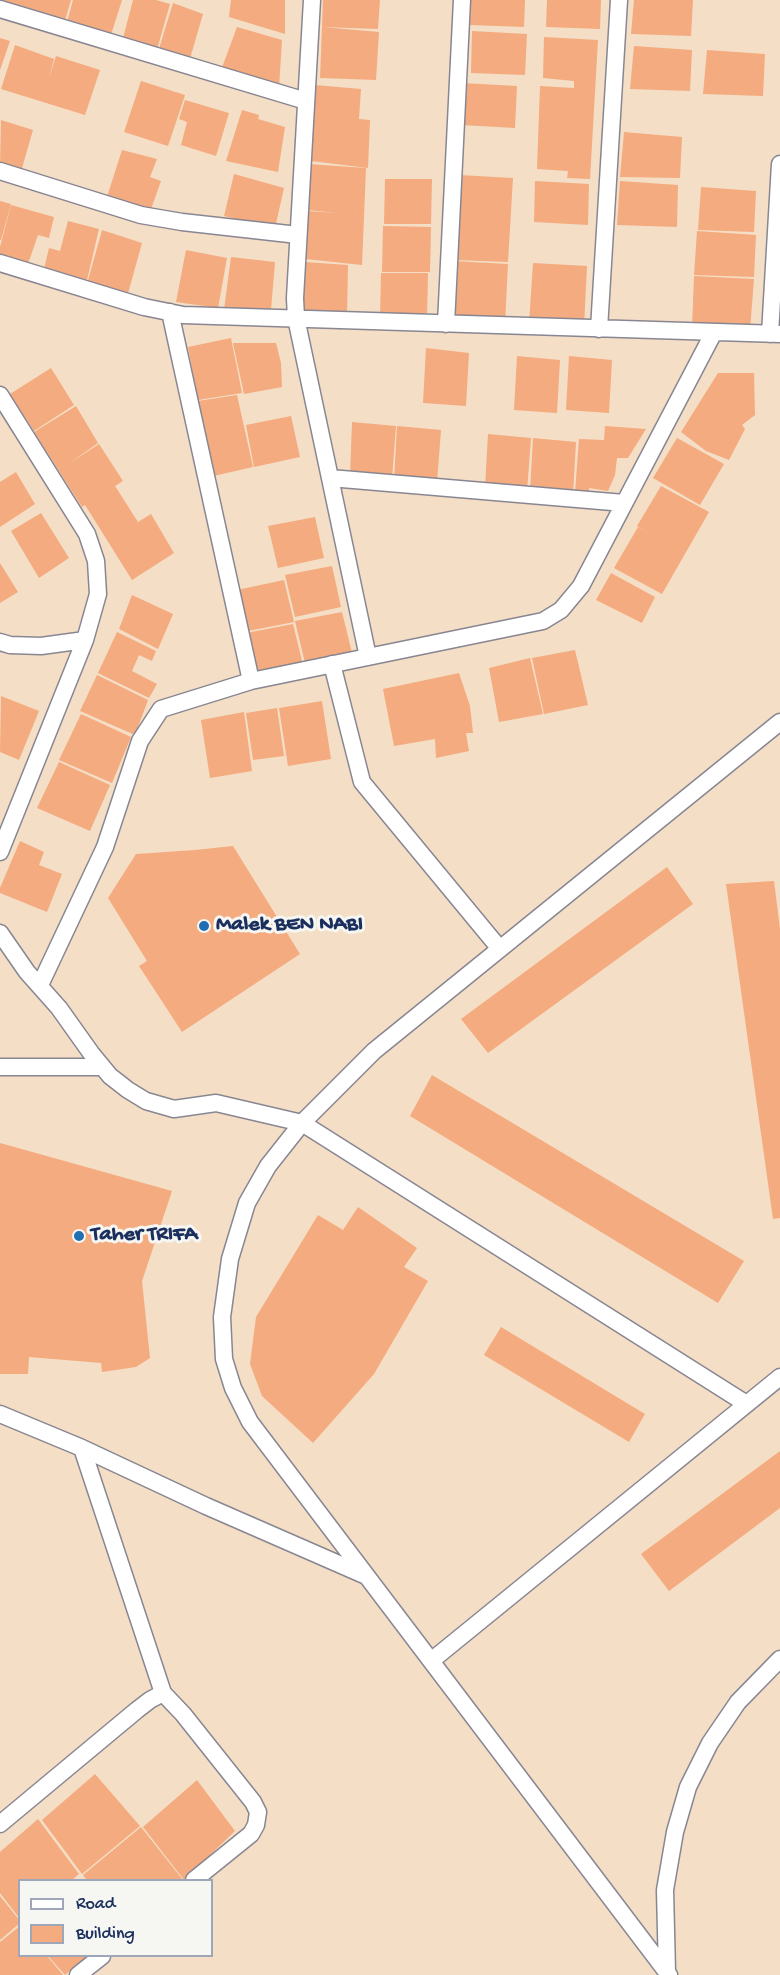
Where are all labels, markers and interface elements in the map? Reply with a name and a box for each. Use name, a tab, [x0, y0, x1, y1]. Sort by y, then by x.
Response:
place label: Malek BEN NABI	[216, 913, 363, 939]
marker: Malek BEN NABI	[197, 919, 211, 933]
place label: Taher TRIFA	[91, 1223, 197, 1249]
marker: Taher TRIFA	[72, 1229, 86, 1243]
legend	[18, 1879, 213, 1957]
text: Road	[76, 1894, 115, 1915]
text: Building	[76, 1924, 135, 1945]

